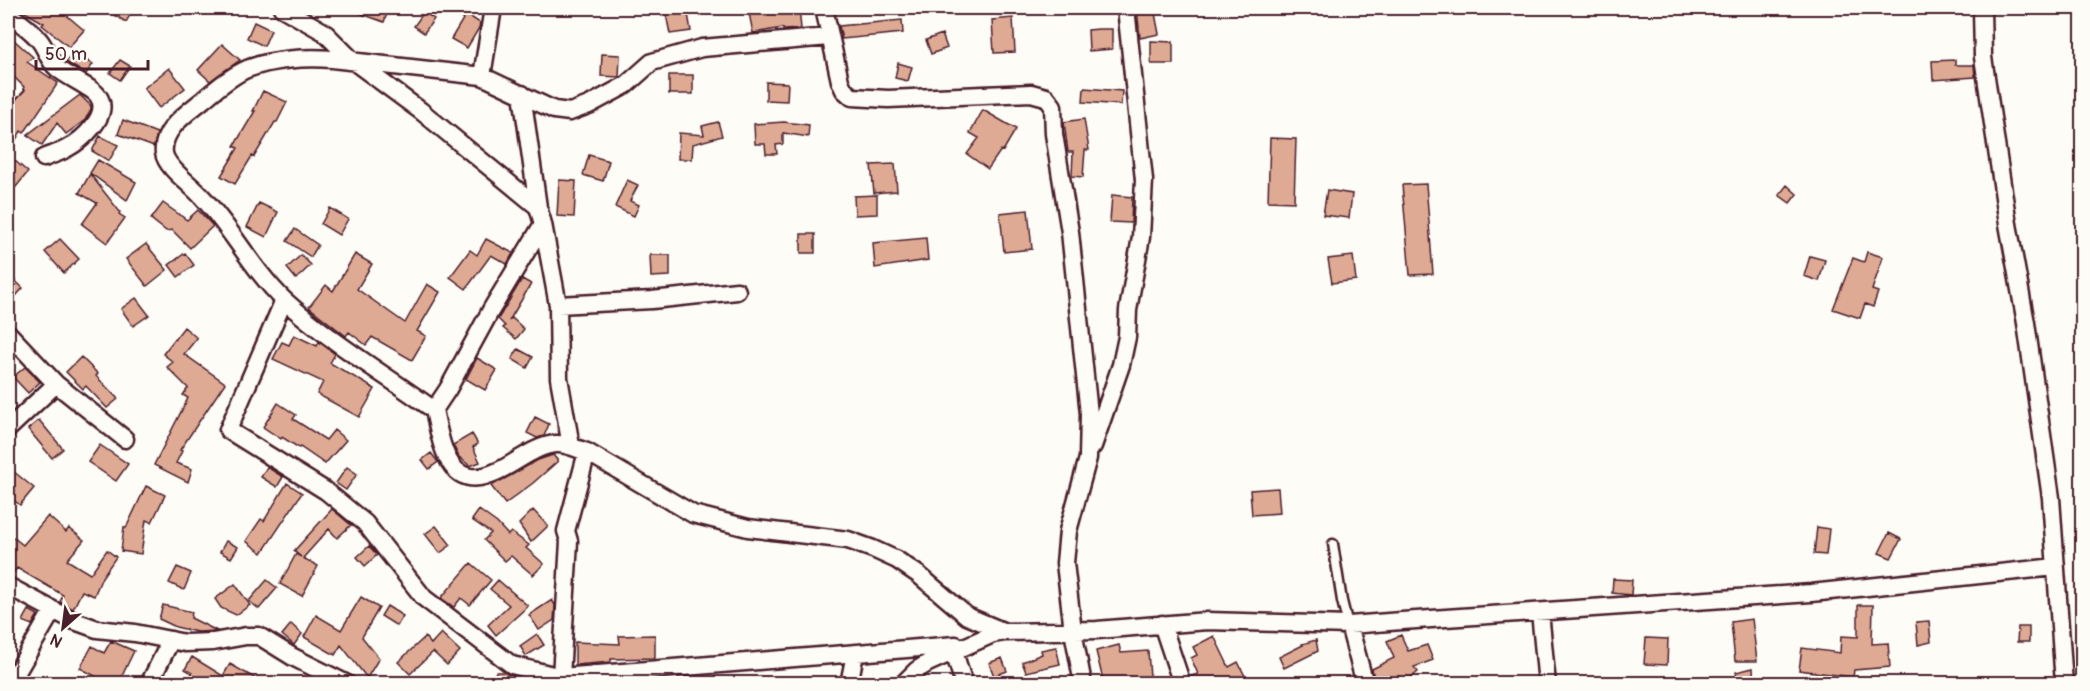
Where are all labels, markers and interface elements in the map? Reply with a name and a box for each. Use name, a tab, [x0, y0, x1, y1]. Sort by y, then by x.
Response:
scale bar	[36, 33, 148, 71]
text: 50 m	[45, 43, 87, 66]
north arrow	[33, 598, 93, 658]
text: N	[47, 629, 66, 652]

